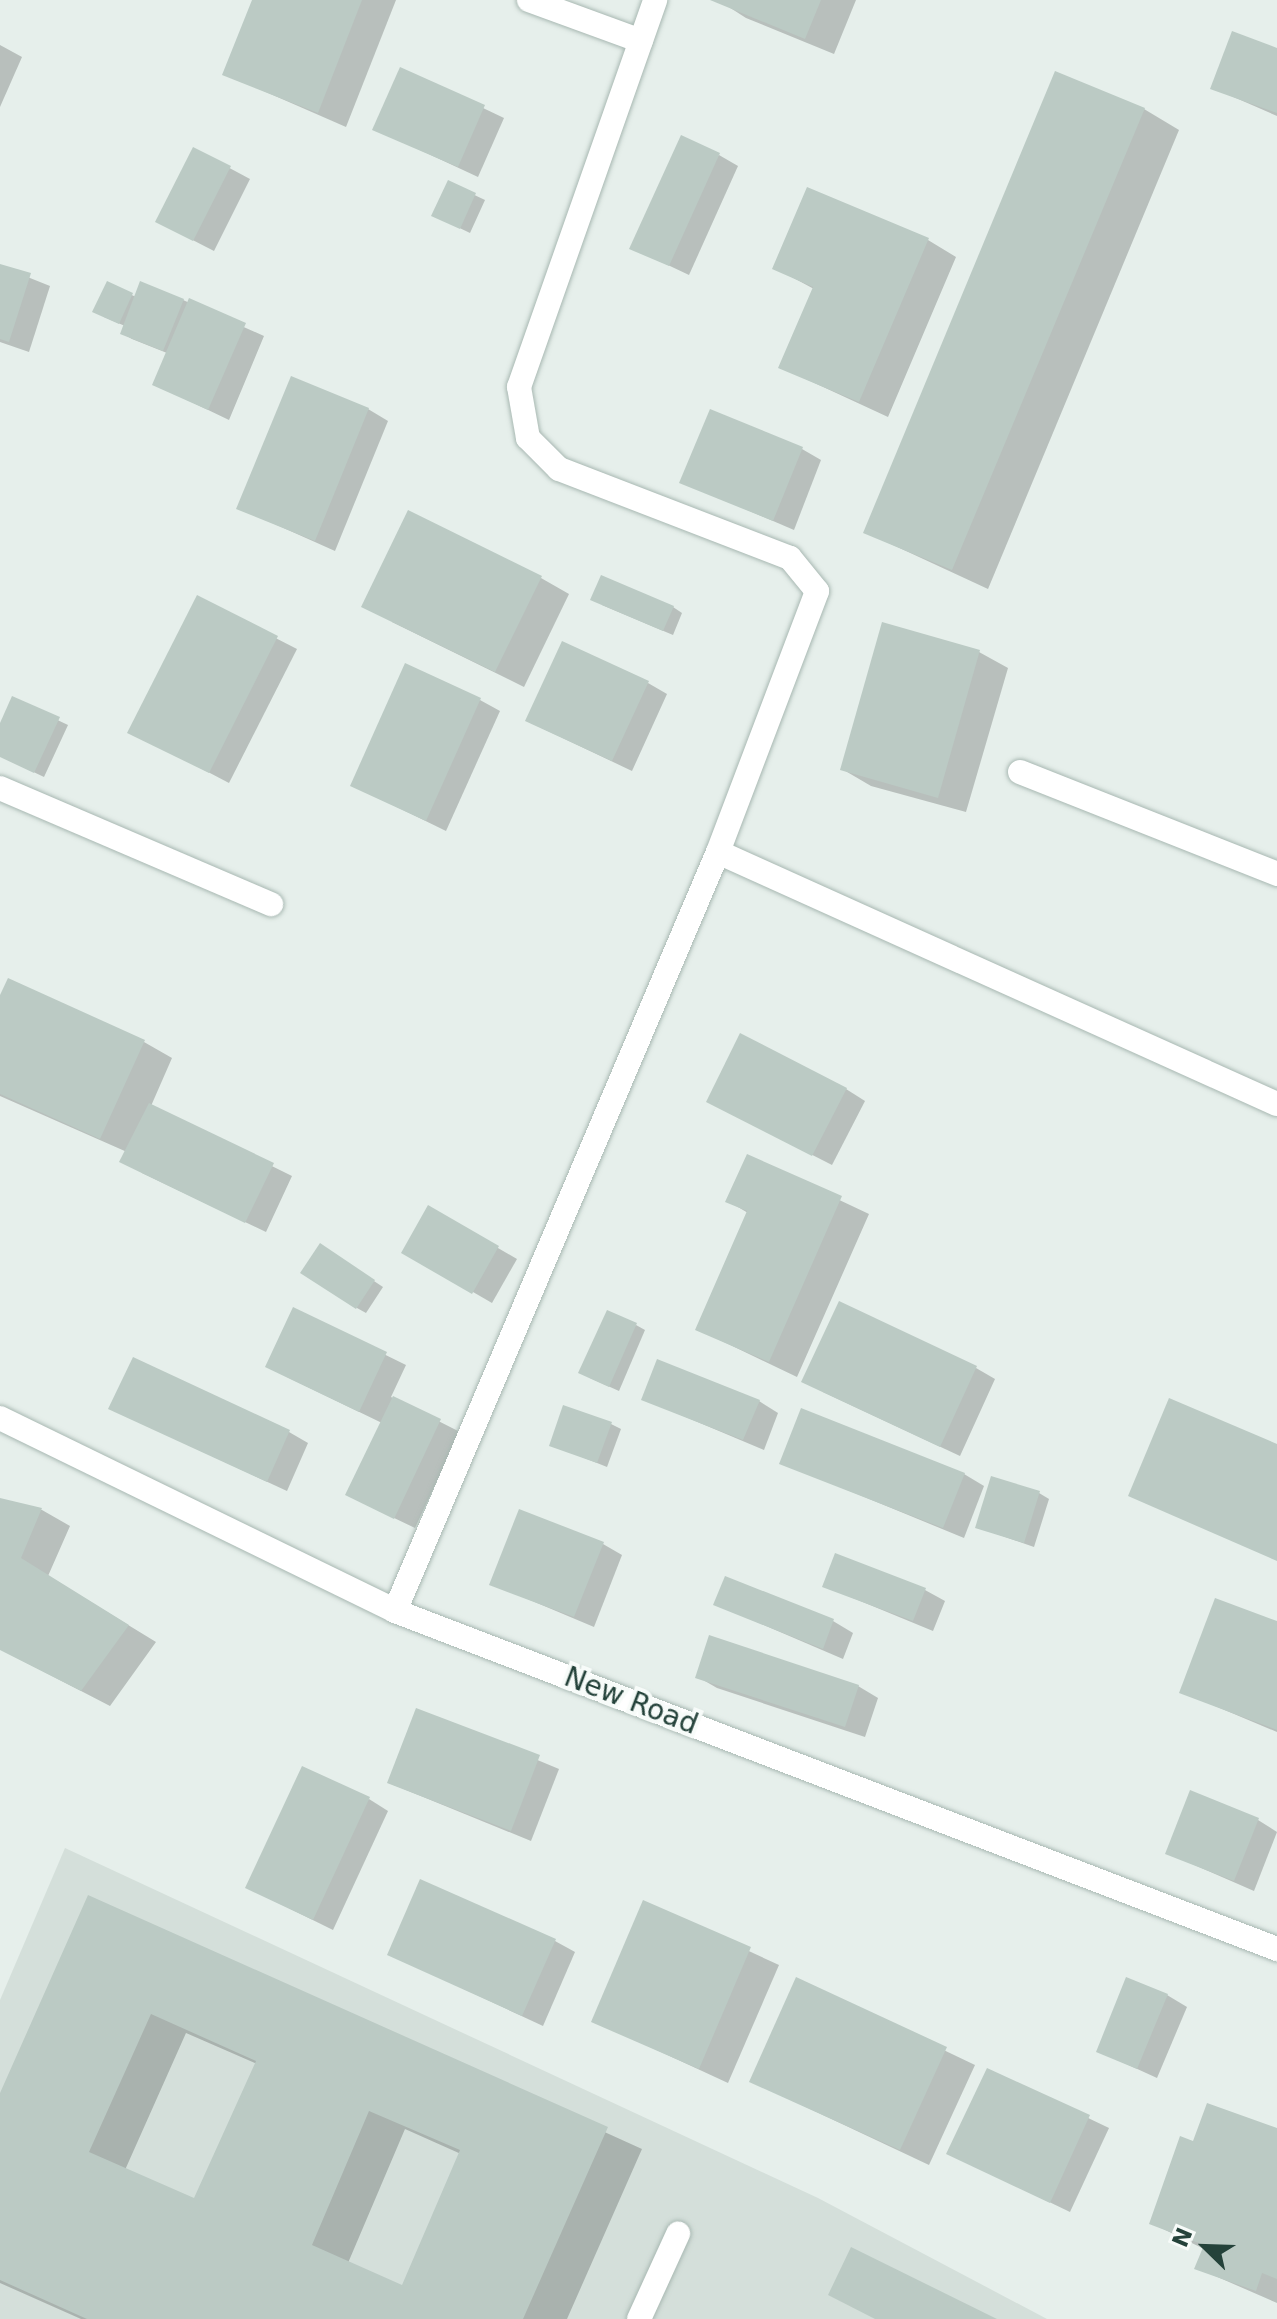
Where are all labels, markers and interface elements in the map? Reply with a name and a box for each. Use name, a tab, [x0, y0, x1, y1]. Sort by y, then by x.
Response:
street label: New Road	[560, 1660, 702, 1742]
north arrow	[1165, 2207, 1245, 2287]
text: N	[1167, 2224, 1198, 2251]

